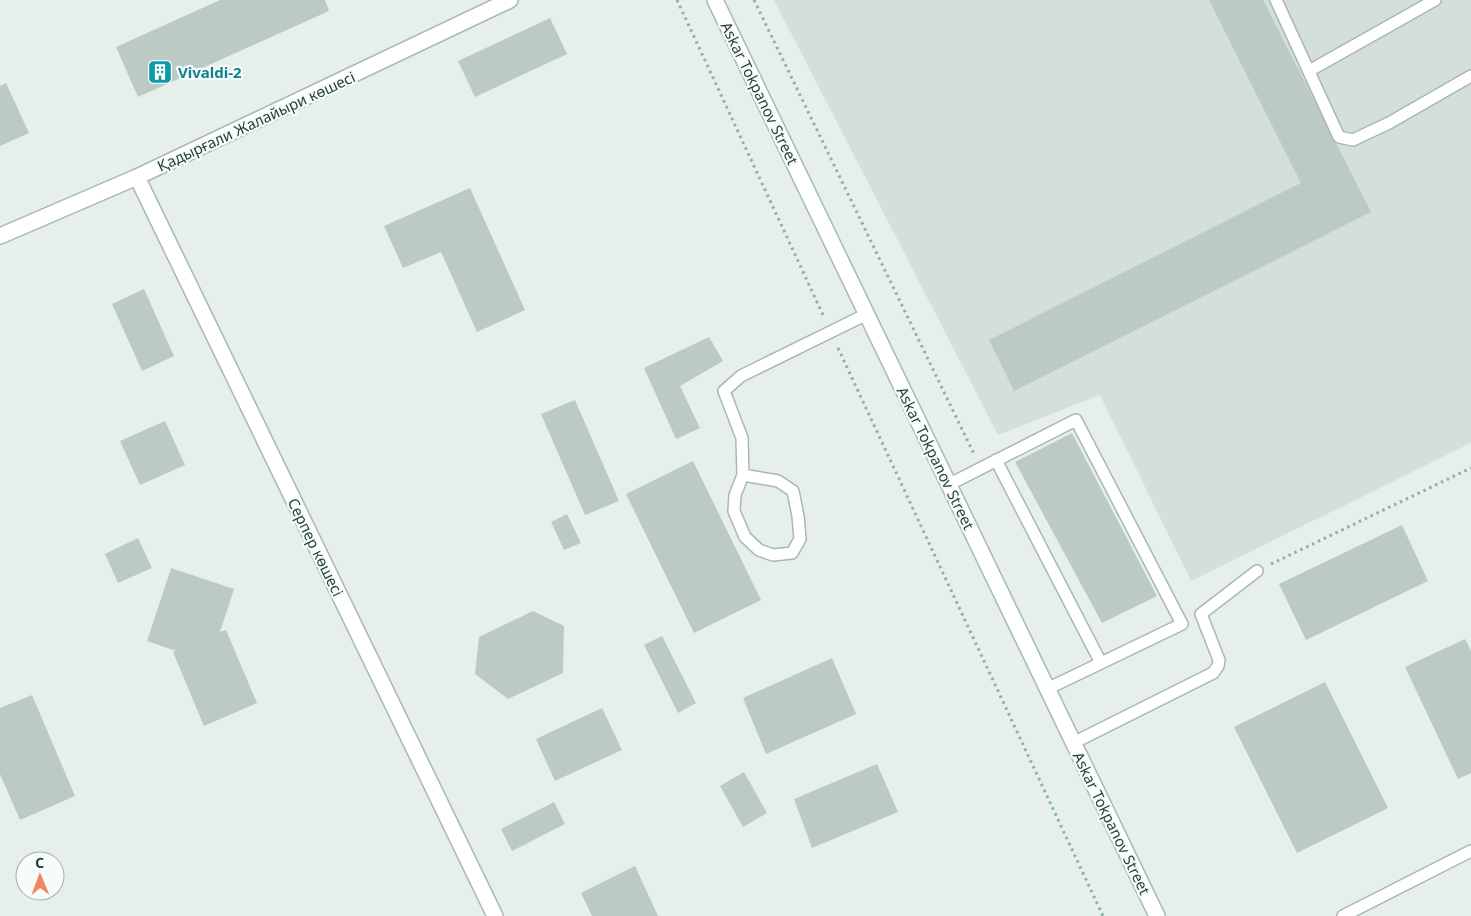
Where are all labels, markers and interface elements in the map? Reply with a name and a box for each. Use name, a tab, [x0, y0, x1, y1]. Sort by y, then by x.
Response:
street label: Askar Tokpanov Street	[717, 18, 804, 168]
building icon: Vivaldi-2	[147, 59, 173, 85]
place label: Vivaldi-2	[178, 62, 242, 82]
street label: Қадырғали Жалайыри көшесі	[154, 66, 358, 176]
street label: Askar Tokpanov Street	[893, 383, 980, 533]
street label: Серпер көшесі	[284, 495, 348, 599]
street label: Askar Tokpanov Street	[1069, 748, 1156, 898]
north arrow	[15, 851, 65, 901]
text: С	[35, 853, 44, 872]

